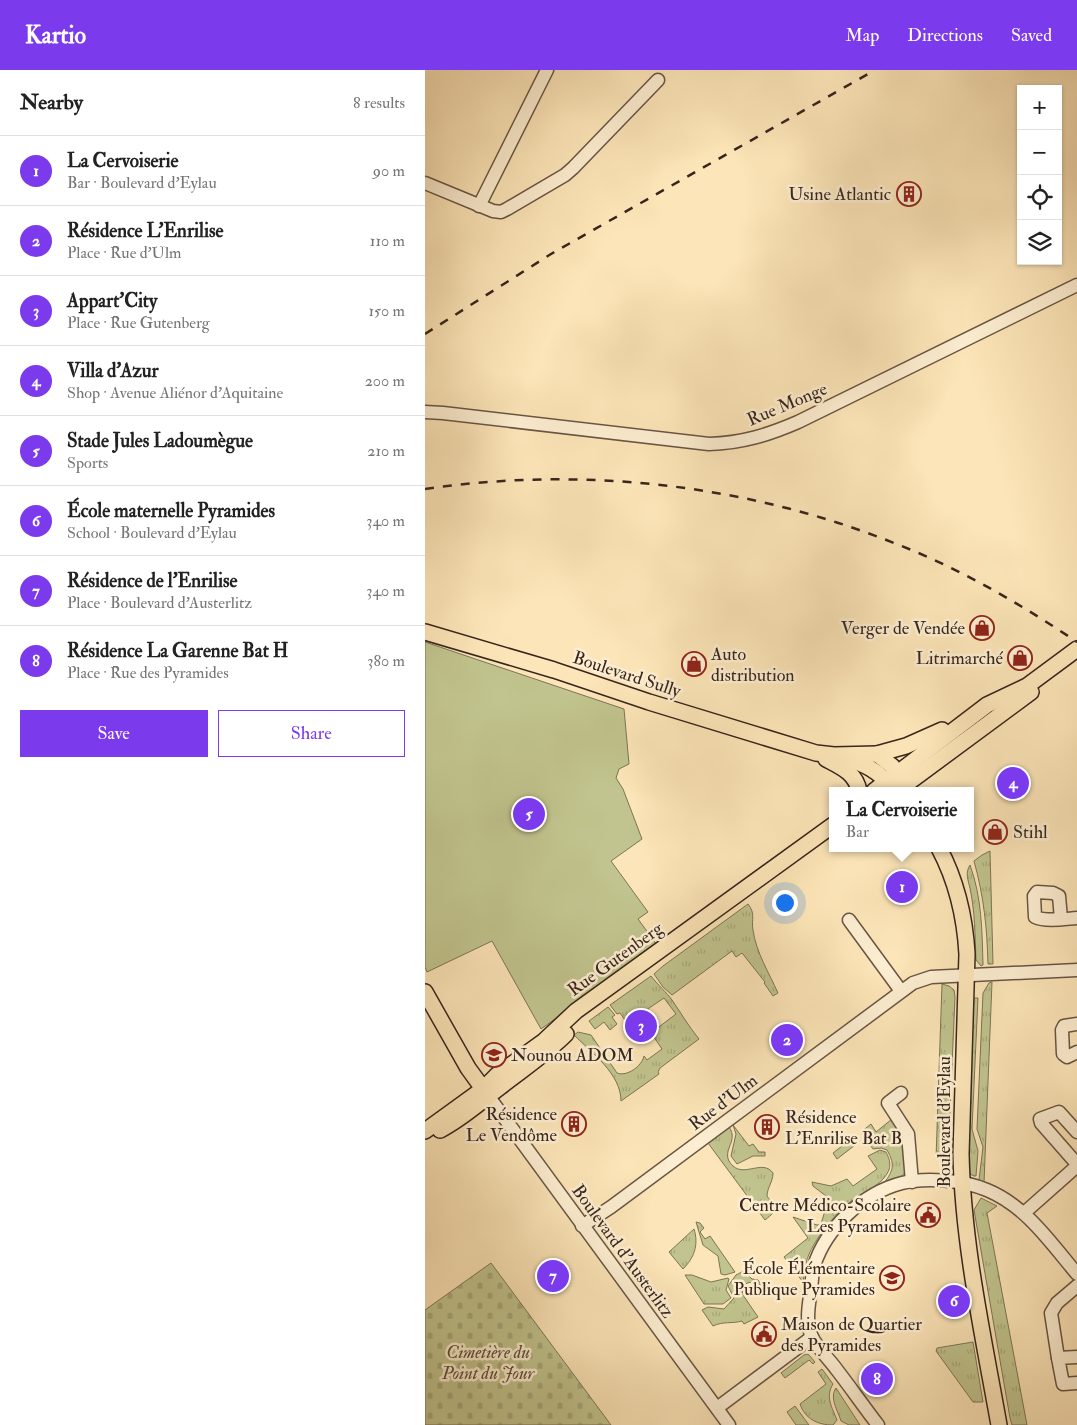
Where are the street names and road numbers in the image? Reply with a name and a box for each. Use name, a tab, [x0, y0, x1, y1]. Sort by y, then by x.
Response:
street label: Rue Monge	[744, 377, 831, 432]
street label: Boulevard Sully	[570, 646, 685, 703]
street label: Rue Gutenberg	[563, 916, 668, 1002]
street label: Boulevard d'Eylau	[933, 1056, 956, 1188]
street label: Rue d'Ulm	[684, 1069, 762, 1136]
street label: Boulevard d'Austerlitz	[566, 1180, 679, 1323]

